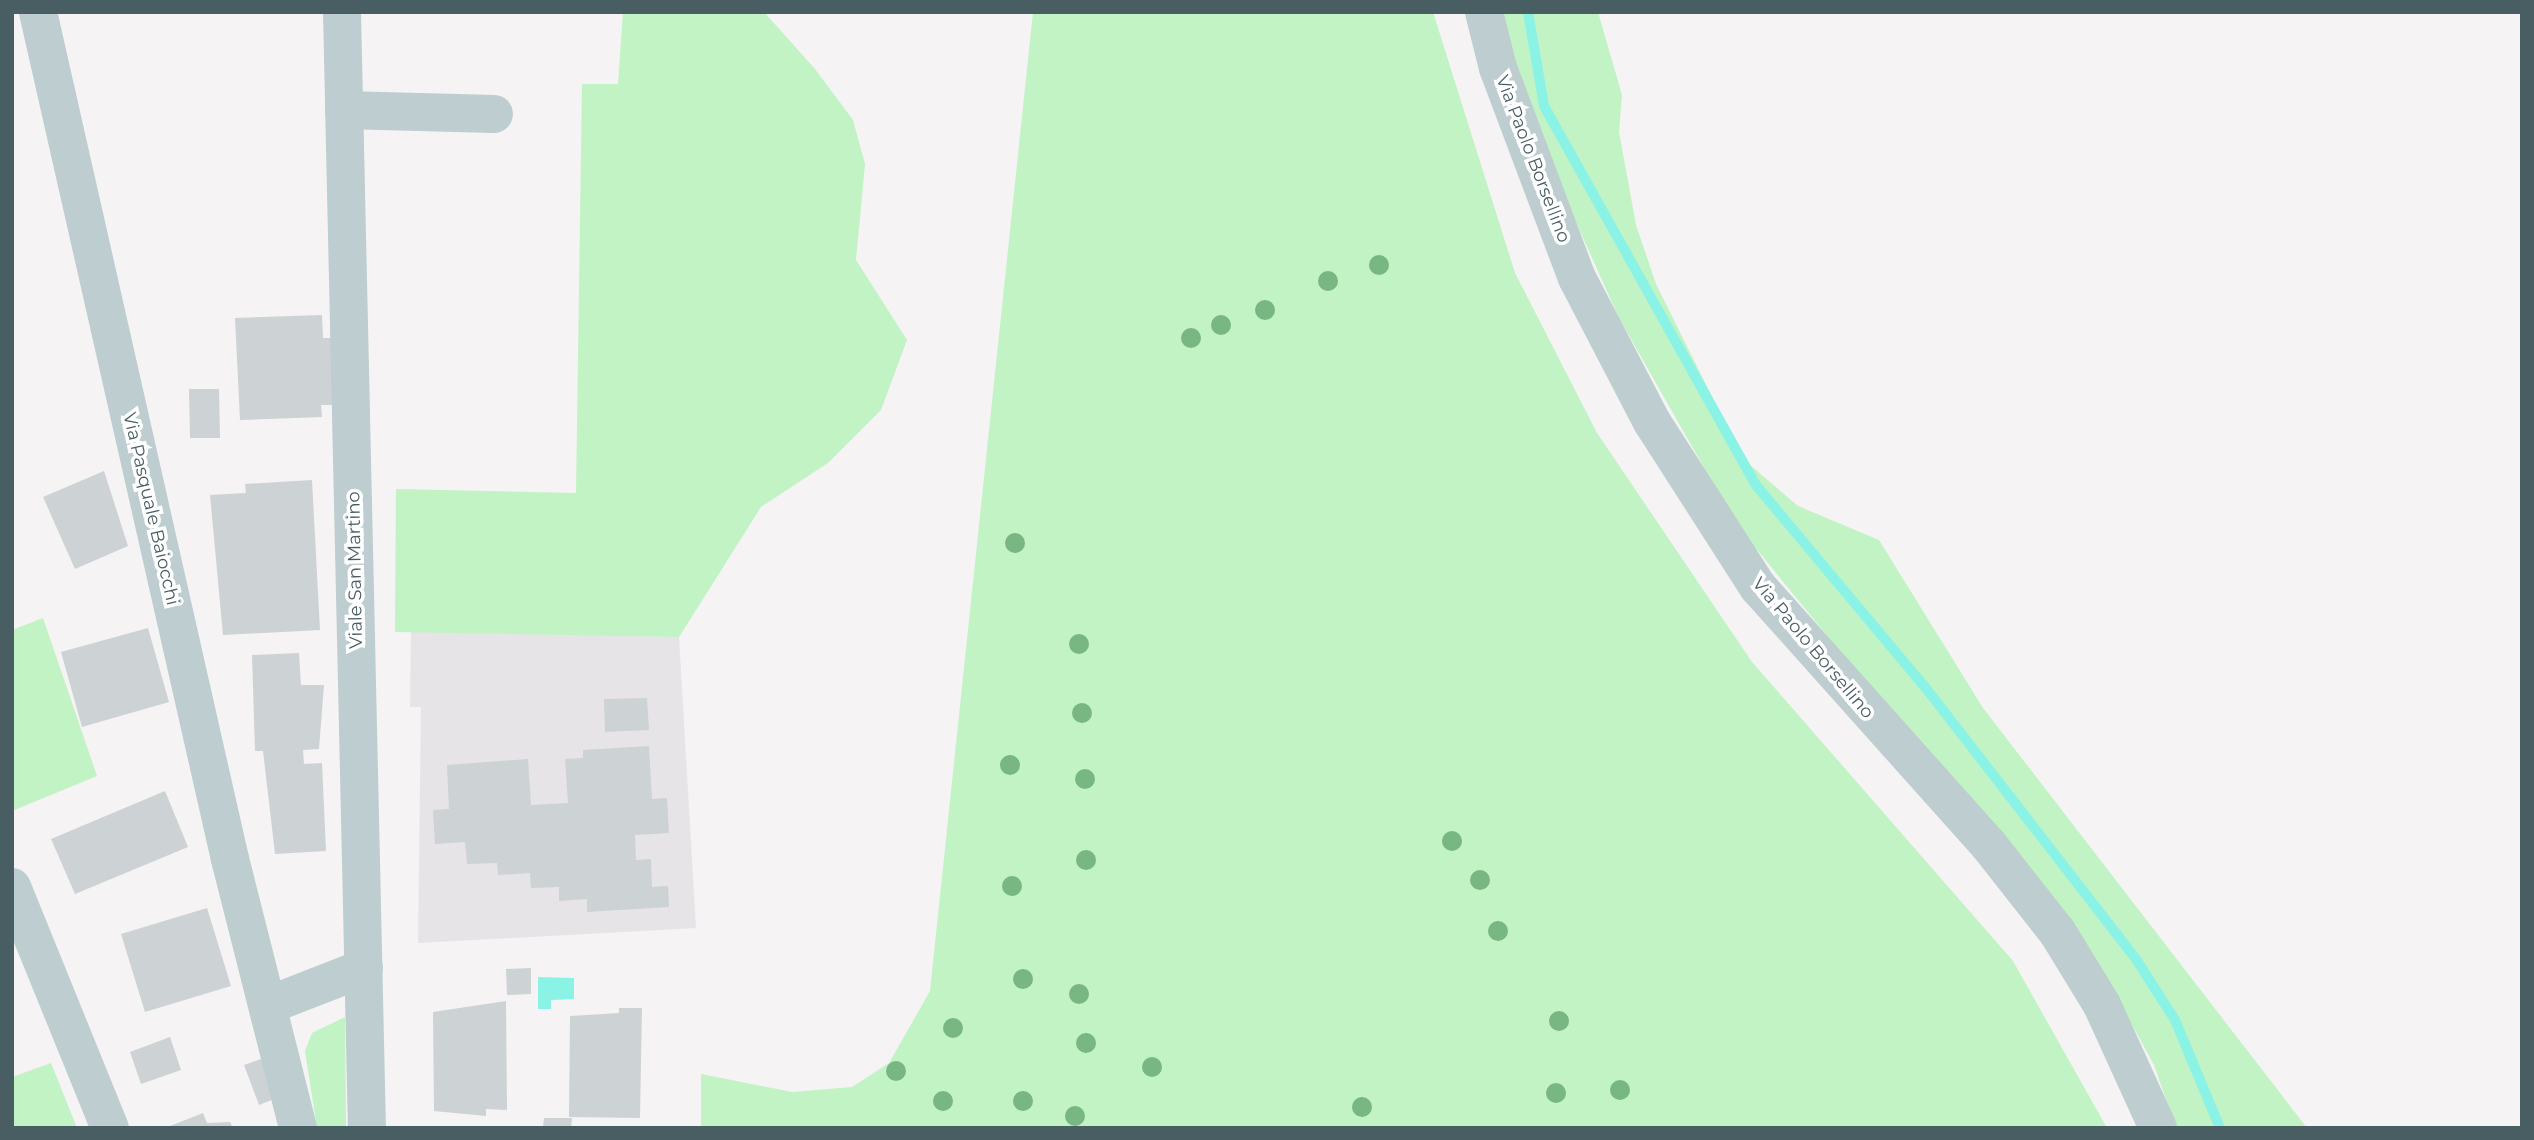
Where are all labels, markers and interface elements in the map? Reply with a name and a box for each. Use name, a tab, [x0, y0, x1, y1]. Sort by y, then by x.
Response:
street label: Via Paolo Borsellino	[1491, 72, 1575, 246]
street label: Via Pasquale Baiocchi	[118, 411, 184, 607]
street label: Viale San Martino	[343, 491, 367, 649]
street label: Via Paolo Borsellino	[1748, 573, 1878, 723]

